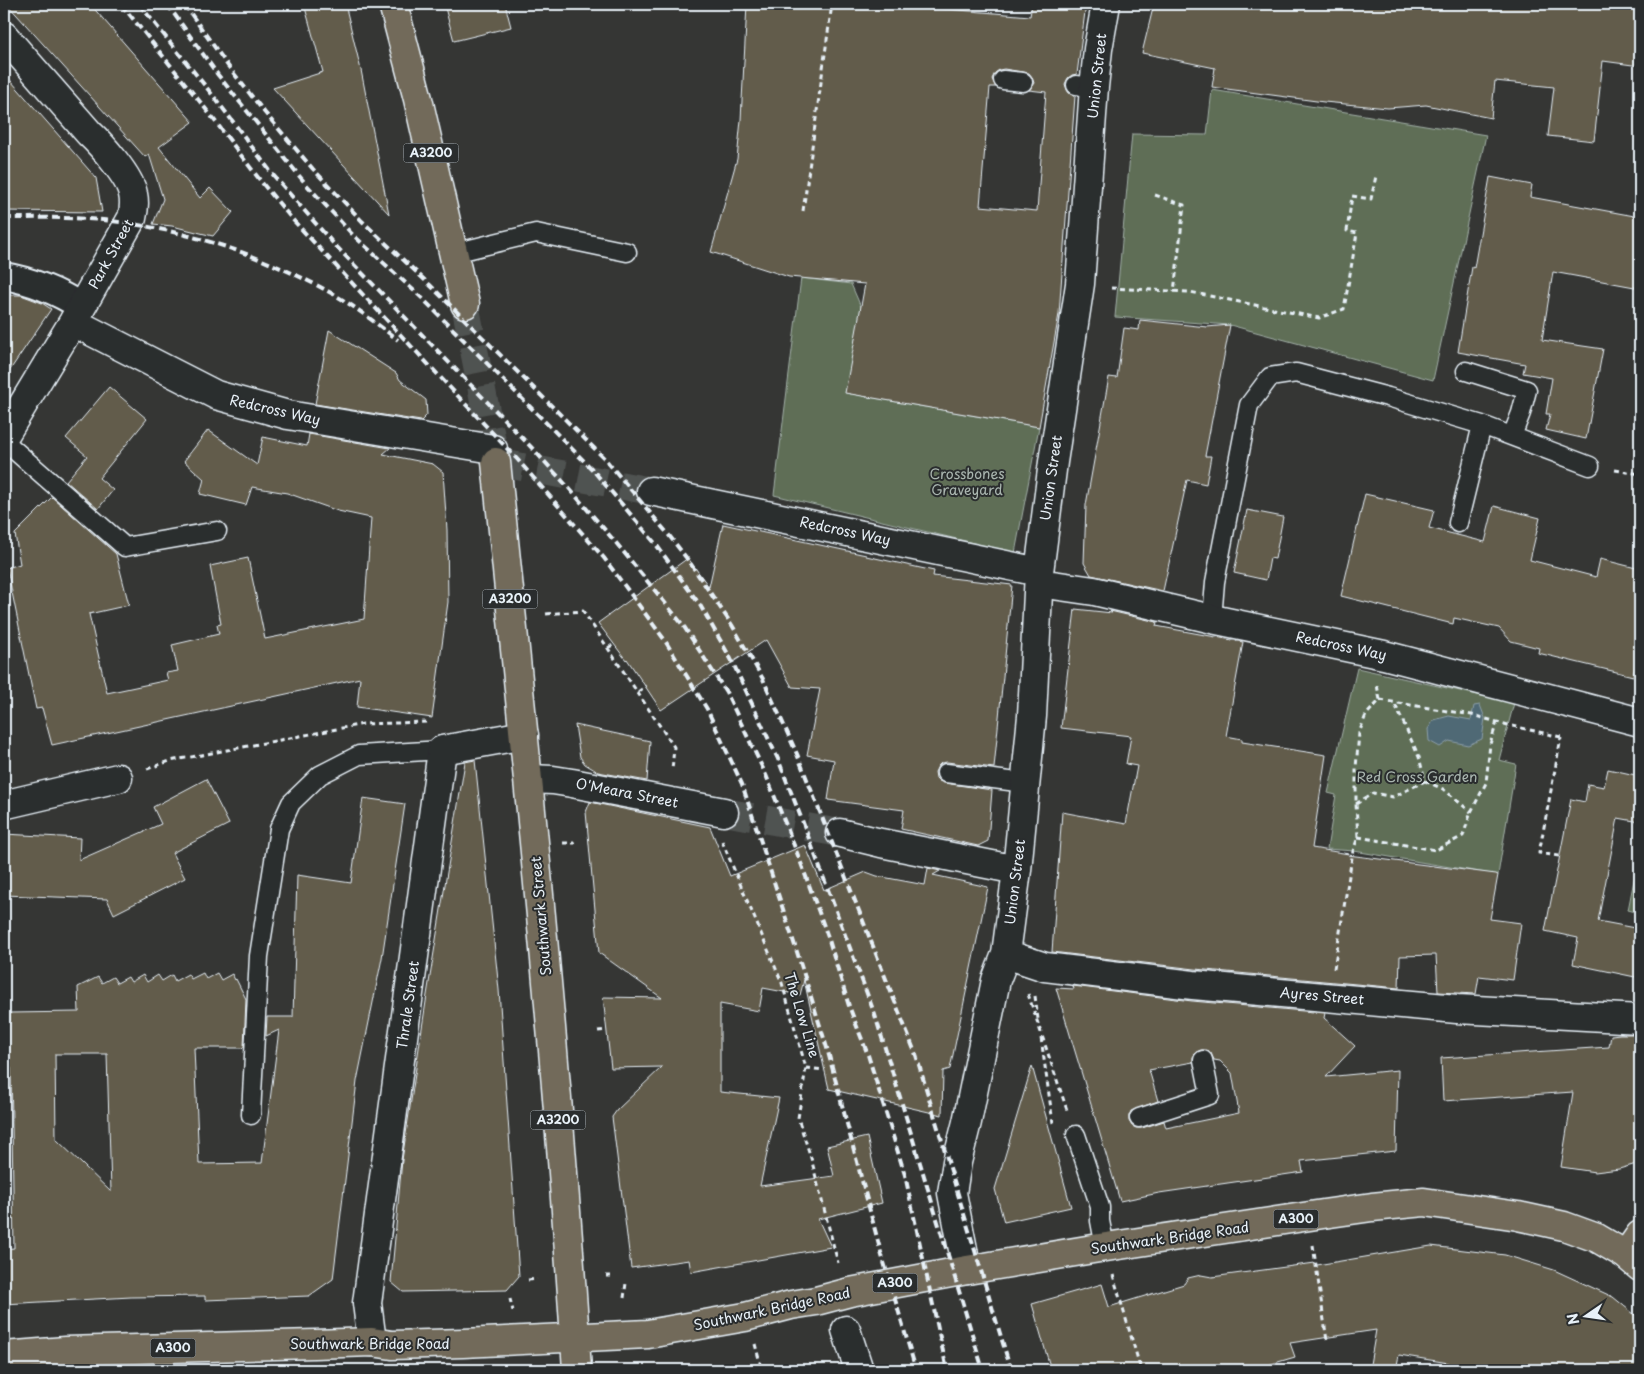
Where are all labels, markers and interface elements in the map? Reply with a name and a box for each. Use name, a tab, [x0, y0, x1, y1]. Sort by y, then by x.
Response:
street label: Union Street	[1082, 32, 1111, 120]
road number: A3200	[404, 144, 458, 162]
street label: Park Street	[83, 214, 139, 293]
street label: Redcross Way	[228, 389, 323, 430]
street label: Union Street	[1034, 434, 1067, 522]
park label: Crossbones Graveyard	[929, 463, 1005, 500]
street label: Redcross Way	[798, 511, 893, 550]
road number: A3200	[482, 590, 538, 608]
street label: Redcross Way	[1294, 626, 1389, 665]
park label: Red Cross Garden	[1356, 766, 1478, 787]
street label: O'Meara Street	[574, 772, 680, 813]
street label: Union Street	[999, 838, 1030, 926]
street label: Southwark Street	[525, 855, 556, 977]
street label: Thrale Street	[391, 959, 424, 1051]
street label: The Low Line	[779, 969, 825, 1060]
street label: Ayres Street	[1279, 981, 1365, 1010]
road number: A3200	[530, 1110, 586, 1130]
road number: A300	[1274, 1210, 1318, 1228]
street label: Southwark Bridge Road	[1089, 1216, 1250, 1259]
road number: A300	[872, 1274, 918, 1292]
street label: Southwark Bridge Road	[692, 1282, 852, 1335]
north arrow	[1562, 1292, 1612, 1342]
text: N	[1561, 1311, 1584, 1327]
street label: Southwark Bridge Road	[290, 1333, 450, 1354]
road number: A300	[150, 1339, 196, 1358]

